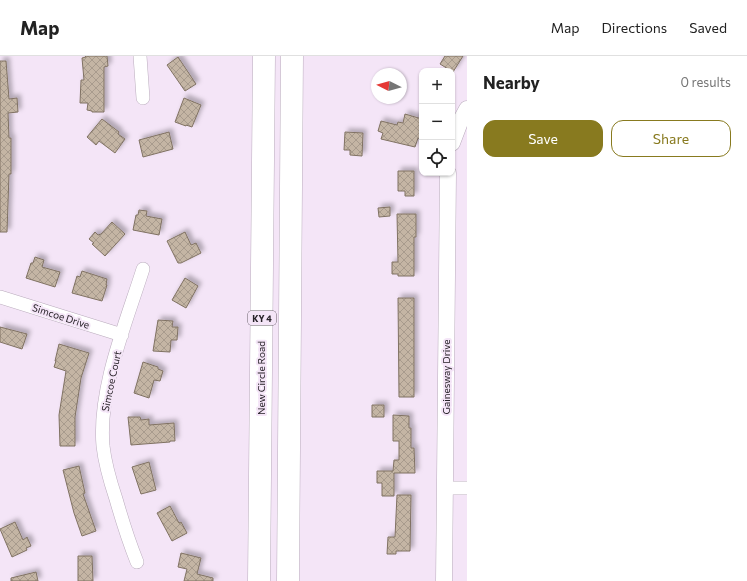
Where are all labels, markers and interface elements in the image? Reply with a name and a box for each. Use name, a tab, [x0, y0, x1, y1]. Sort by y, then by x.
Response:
text: Map	[20, 16, 59, 39]
text: Map	[551, 19, 580, 36]
text: Directions	[602, 19, 667, 36]
text: Saved	[689, 19, 727, 36]
north arrow	[371, 68, 407, 104]
map controls	[419, 68, 455, 176]
button: +	[419, 68, 455, 104]
text: Nearby	[483, 72, 540, 93]
text: 0 results	[680, 74, 731, 90]
button: −	[419, 104, 455, 140]
button: Save	[483, 120, 603, 157]
button: Share	[611, 120, 731, 157]
button: locate	[419, 140, 455, 176]
street label: Simcoe Drive	[31, 301, 91, 331]
road number: KY 4	[248, 311, 276, 325]
street label: Gainesway Drive	[440, 340, 452, 414]
street label: New Circle Road	[255, 341, 267, 415]
street label: Simcoe Court	[99, 350, 123, 412]

